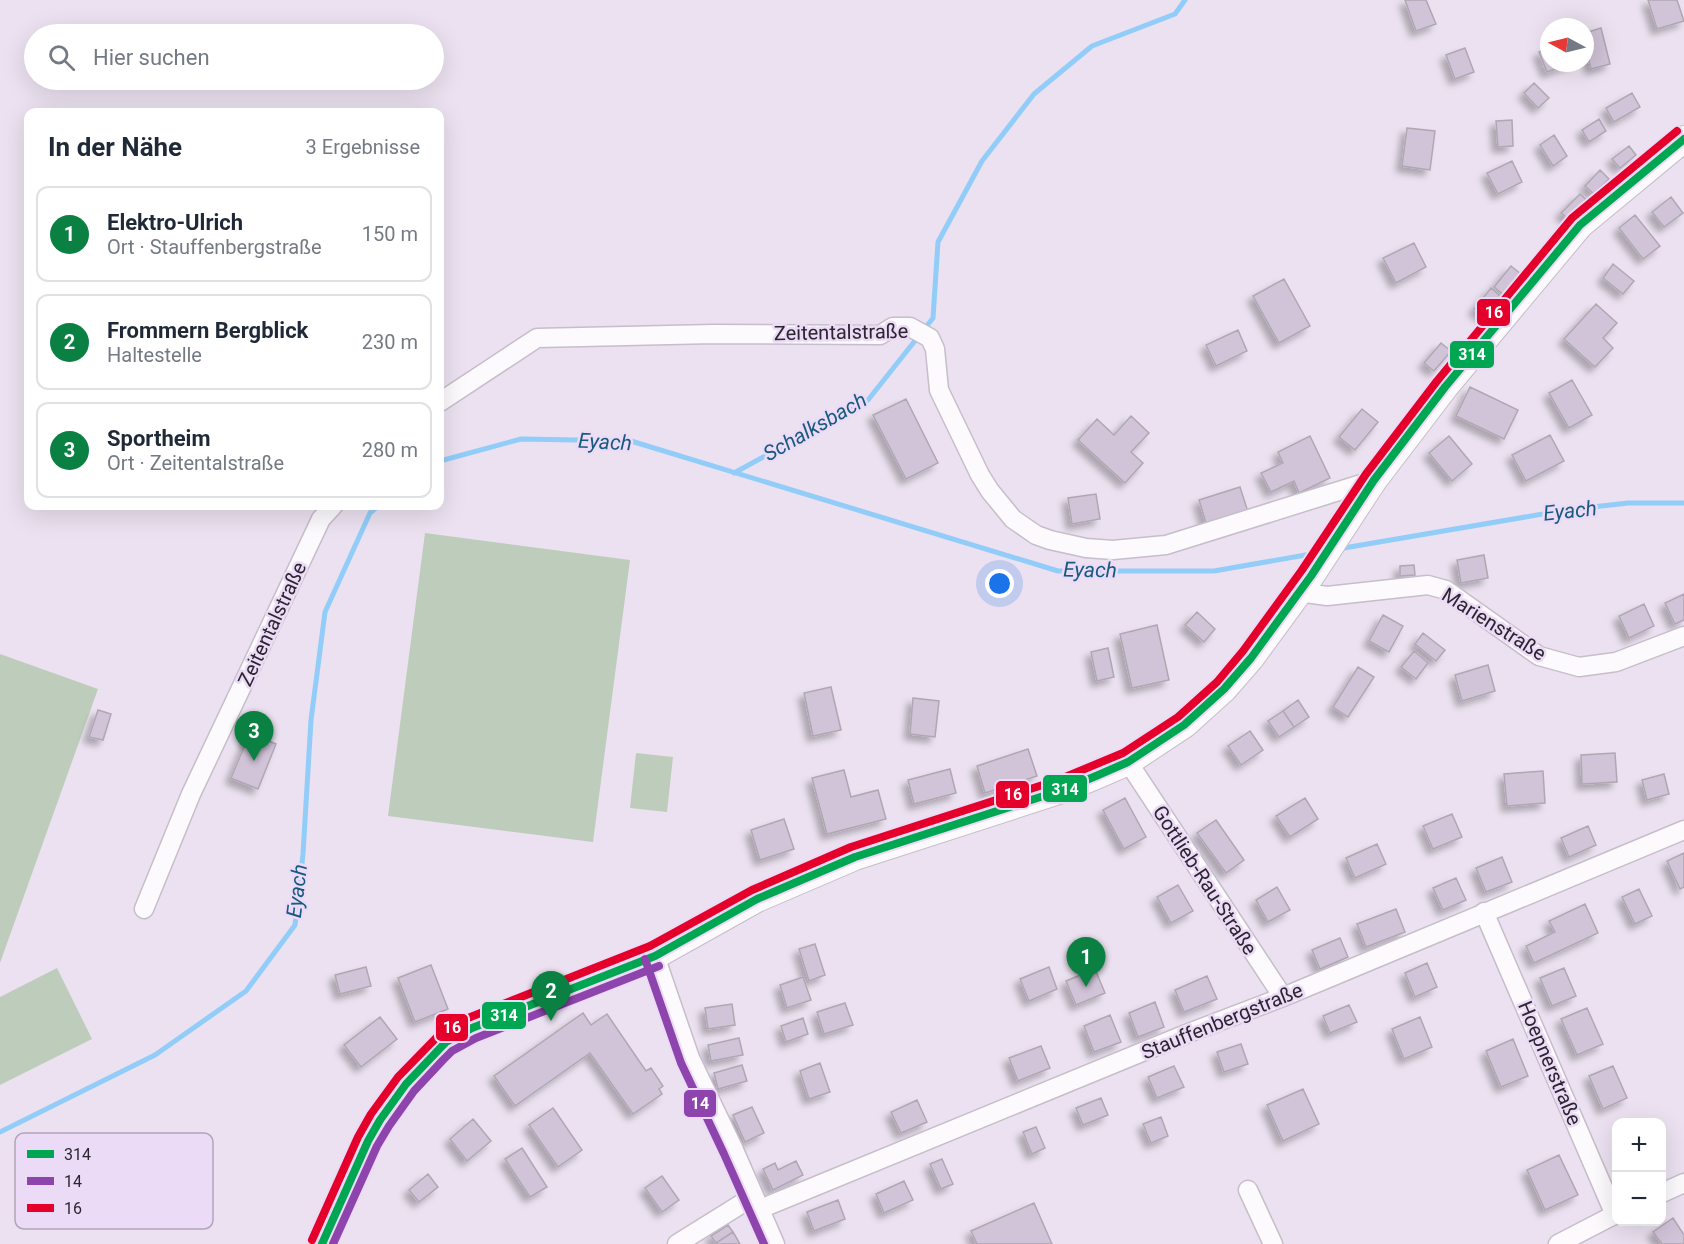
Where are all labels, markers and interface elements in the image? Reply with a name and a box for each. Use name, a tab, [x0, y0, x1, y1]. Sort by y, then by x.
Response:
north arrow	[1540, 18, 1594, 72]
search box	[24, 24, 444, 90]
icon: search	[45, 41, 78, 74]
text: Hier suchen	[93, 45, 210, 70]
text: In der Nähe	[48, 132, 182, 162]
text: 3 Ergebnisse	[306, 135, 420, 159]
text: Elektro-Ulrich	[107, 210, 243, 235]
text: 1	[64, 222, 75, 246]
text: 150 m	[362, 222, 418, 246]
text: Ort · Stauffenbergstraße	[107, 235, 322, 259]
line badge: 16	[1476, 298, 1511, 327]
text: 16	[1485, 303, 1503, 322]
text: Frommern Bergblick	[107, 318, 308, 343]
street label: Zeitentalstraße	[774, 319, 908, 345]
text: 2	[64, 330, 75, 354]
text: 230 m	[362, 330, 418, 354]
line badge: 314	[1449, 340, 1495, 369]
text: Haltestelle	[107, 343, 202, 367]
text: 314	[1458, 345, 1486, 364]
water label: Schalksbach	[759, 388, 871, 466]
text: Sportheim	[107, 426, 210, 451]
water label: Eyach	[578, 429, 632, 455]
text: 3	[64, 438, 75, 462]
text: 280 m	[362, 438, 418, 462]
text: Ort · Zeitentalstraße	[107, 451, 284, 475]
water label: Eyach	[1542, 496, 1598, 526]
street label: Zeitentalstraße	[233, 558, 311, 690]
water label: Eyach	[1063, 558, 1117, 582]
your location	[985, 569, 1014, 598]
street label: Marienstraße	[1437, 582, 1551, 666]
pin: 3	[234, 712, 274, 761]
line badge: 314	[1042, 774, 1088, 803]
line badge: 16	[995, 780, 1030, 809]
text: 314	[1051, 780, 1079, 799]
text: 16	[1004, 785, 1022, 804]
street label: Gottlieb-Rau-Straße	[1148, 801, 1262, 959]
water label: Eyach	[282, 863, 312, 919]
pin: 1	[1066, 938, 1106, 987]
pin: 2	[532, 972, 570, 1021]
street label: Stauffenbergstraße	[1138, 978, 1306, 1064]
street label: Hoepnerstraße	[1513, 997, 1587, 1129]
line badge: 314	[481, 1001, 527, 1030]
text: 314	[490, 1006, 518, 1025]
line badge: 16	[435, 1013, 469, 1042]
text: 16	[443, 1018, 461, 1037]
line badge: 14	[683, 1089, 717, 1118]
text: 14	[691, 1094, 709, 1113]
map controls	[1612, 1118, 1666, 1226]
button: +	[1612, 1118, 1666, 1172]
legend	[15, 1133, 213, 1229]
text: 314	[64, 1145, 91, 1164]
text: 14	[64, 1172, 82, 1191]
button: −	[1612, 1172, 1666, 1226]
text: 16	[64, 1199, 82, 1218]

